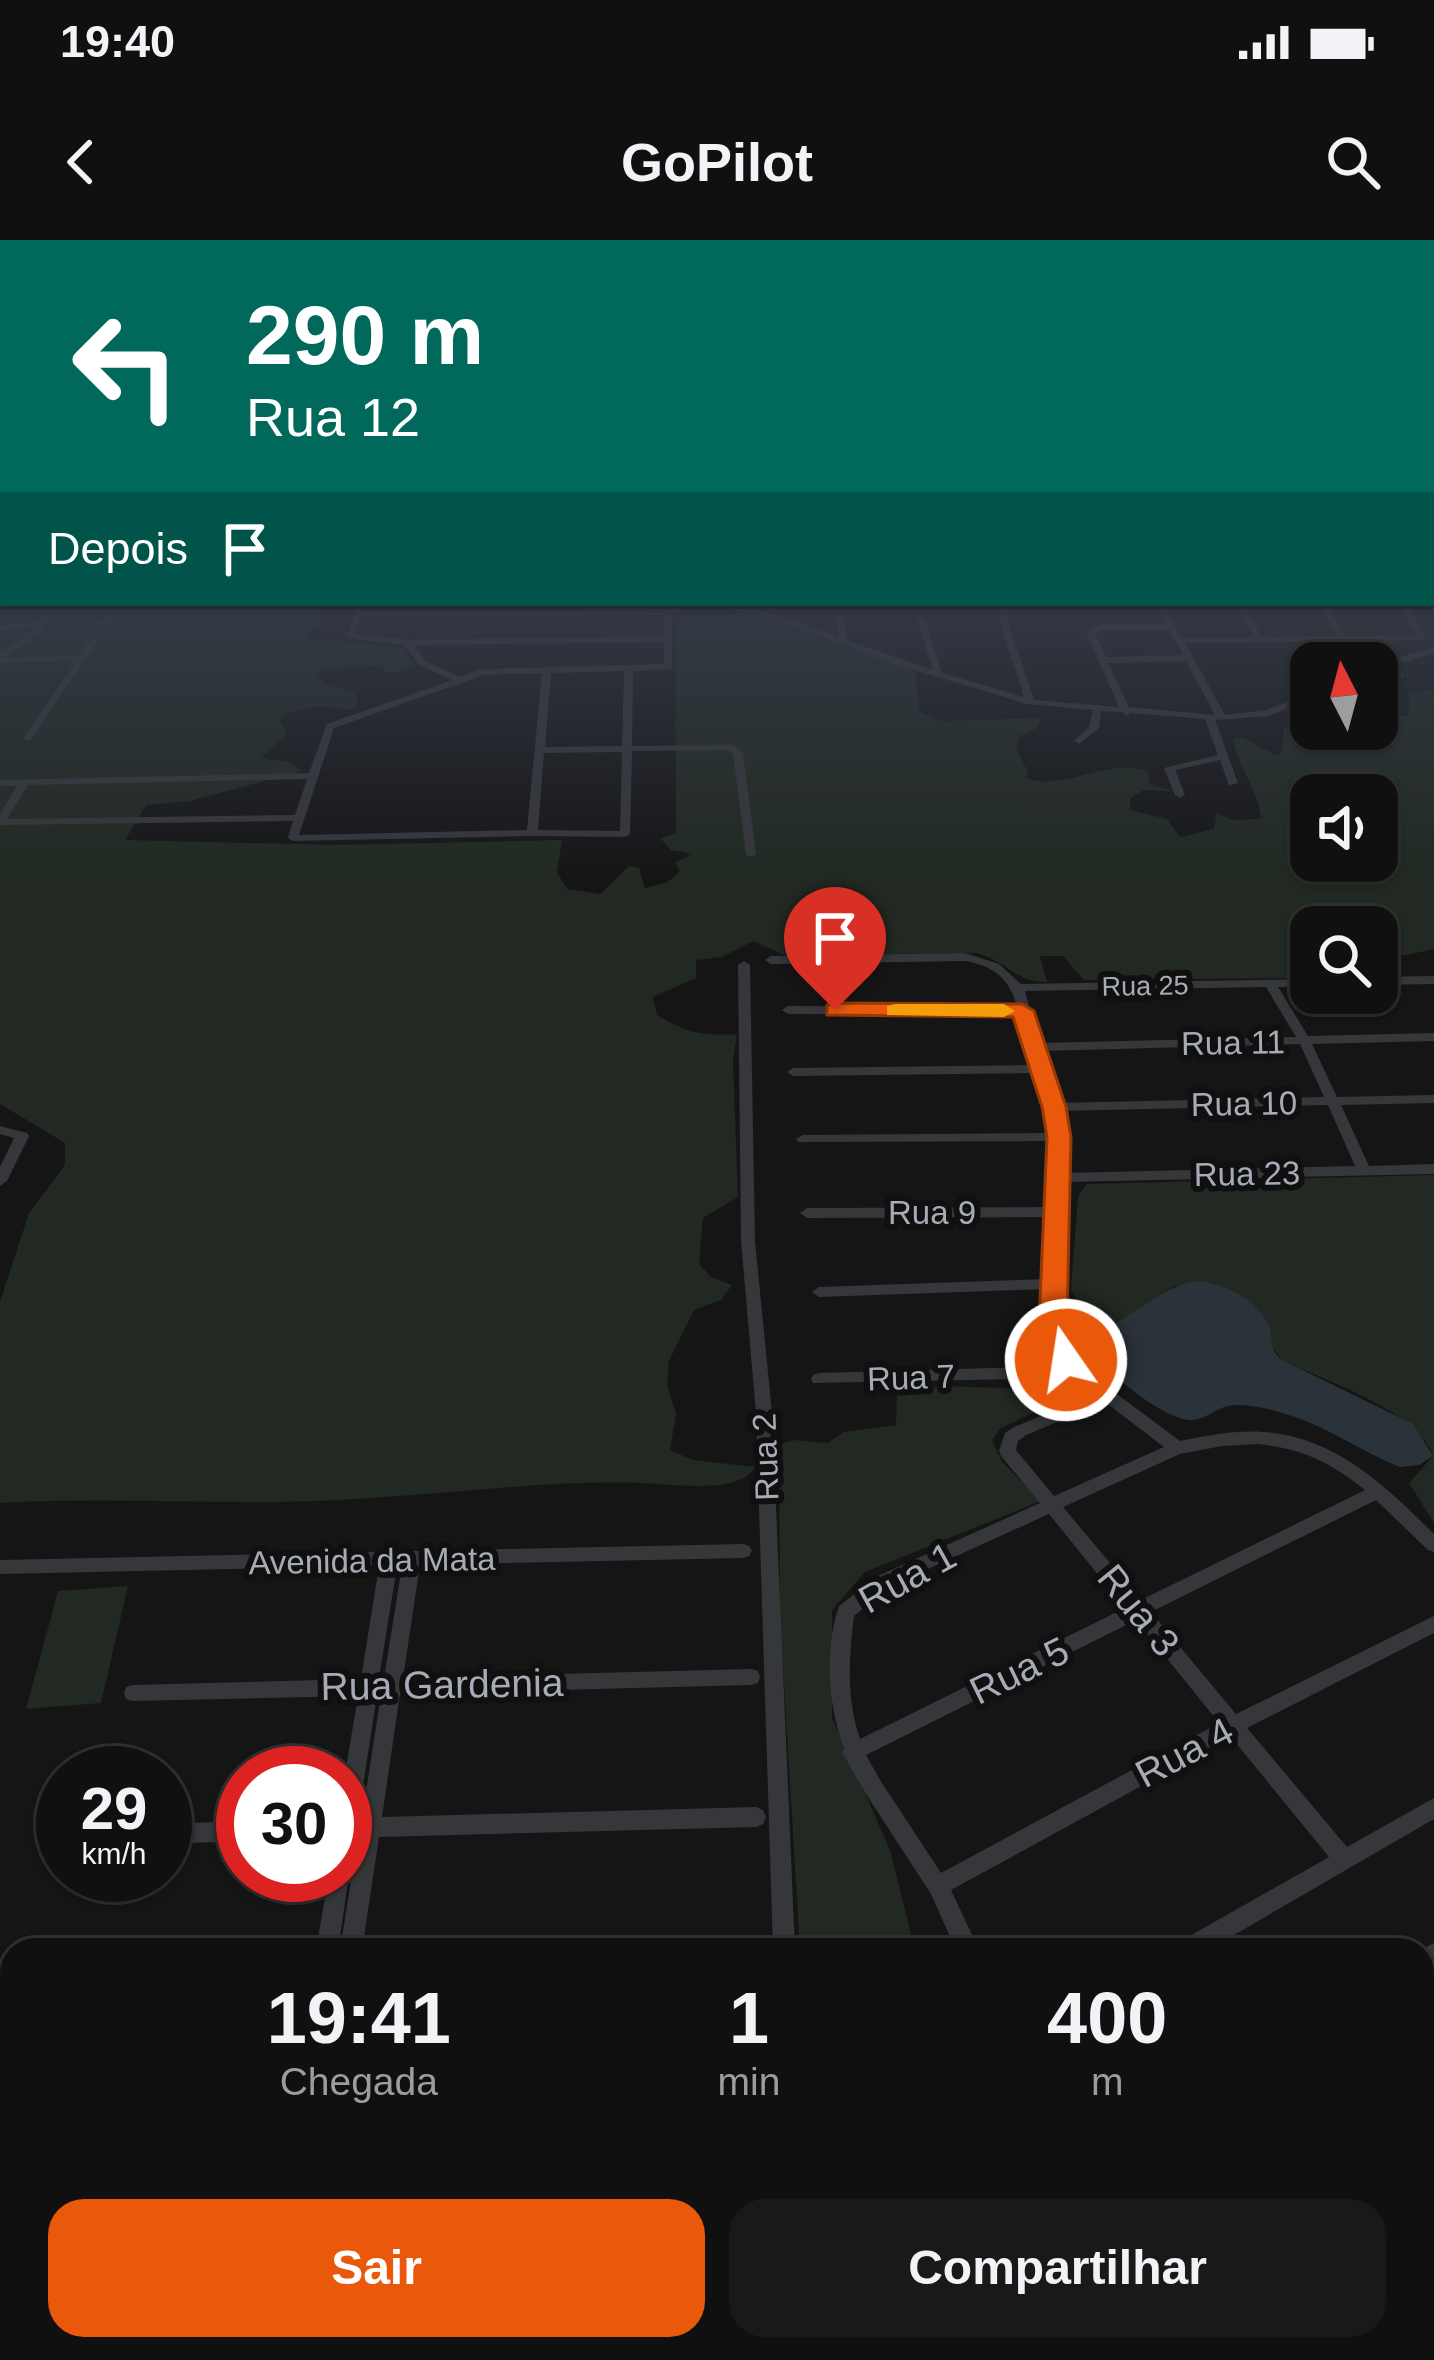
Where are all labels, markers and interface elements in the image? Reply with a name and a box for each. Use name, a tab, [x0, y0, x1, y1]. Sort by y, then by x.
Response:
text: 19:40	[60, 16, 175, 67]
icon: back	[48, 129, 114, 195]
icon: search	[1320, 129, 1386, 195]
text: GoPilot	[621, 132, 813, 192]
icon: left	[48, 288, 204, 444]
text: 290 m	[246, 288, 484, 382]
text: Rua 12	[246, 387, 420, 447]
icon: arrive	[212, 516, 278, 582]
text: Depois	[48, 523, 188, 574]
north arrow	[1290, 642, 1398, 750]
map controls	[1290, 642, 1398, 1014]
button: sound	[1290, 774, 1398, 882]
pin	[784, 887, 886, 1010]
icon: arrive	[802, 905, 868, 971]
button: search	[1290, 906, 1398, 1014]
street label: Rua 25	[1101, 970, 1189, 1002]
street label: Rua 11	[1181, 1023, 1285, 1062]
street label: Rua 10	[1190, 1084, 1298, 1123]
street label: Rua 23	[1193, 1154, 1301, 1193]
street label: Rua 9	[888, 1194, 976, 1231]
position arrow	[1003, 1297, 1129, 1423]
street label: Rua 7	[866, 1357, 956, 1398]
street label: Rua 2	[745, 1412, 786, 1502]
street label: Rua 1	[851, 1533, 963, 1621]
street label: Avenida da Mata	[248, 1540, 496, 1581]
street label: Rua 3	[1089, 1556, 1188, 1664]
street label: Rua 5	[963, 1628, 1075, 1713]
street label: Rua Gardenia	[320, 1661, 564, 1708]
street label: Rua 4	[1128, 1709, 1240, 1796]
speed limit sign: 30	[216, 1746, 372, 1902]
text: 29	[81, 1775, 147, 1842]
text: km/h	[81, 1837, 147, 1870]
text: 19:41	[267, 1978, 451, 2058]
text: 1	[729, 1978, 769, 2058]
text: 400	[1047, 1978, 1167, 2058]
text: Chegada	[280, 2060, 438, 2103]
text: min	[718, 2060, 780, 2103]
text: m	[1091, 2060, 1123, 2103]
button: Sair	[48, 2199, 705, 2337]
button: Compartilhar	[729, 2199, 1386, 2337]

